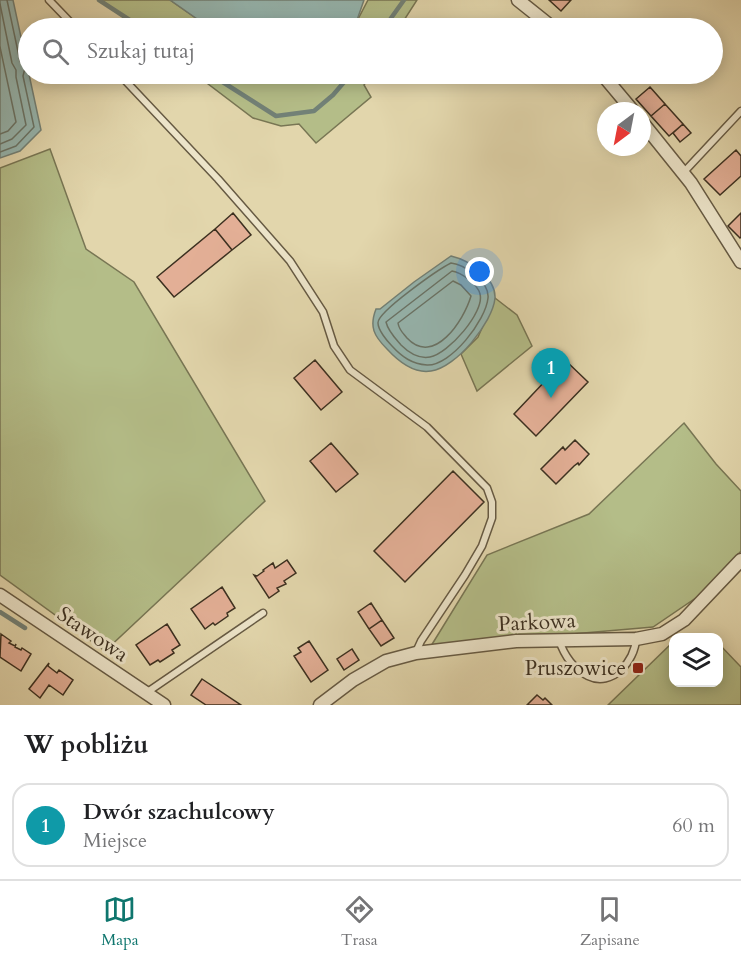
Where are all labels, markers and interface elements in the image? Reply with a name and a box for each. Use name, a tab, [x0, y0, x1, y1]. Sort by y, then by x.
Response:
search box	[18, 18, 723, 84]
icon: search	[39, 35, 72, 68]
text: Szukaj tutaj	[87, 36, 195, 66]
north arrow	[597, 102, 651, 156]
your location	[465, 257, 494, 286]
pin: 1	[532, 348, 570, 398]
street label: Stawowa	[51, 600, 134, 669]
street label: Parkowa	[497, 606, 577, 639]
map controls	[669, 633, 723, 687]
button: layers	[669, 633, 723, 687]
place label: Pruszowice	[525, 654, 626, 683]
marker: Pruszowice	[631, 661, 645, 675]
text: W pobliżu	[24, 727, 149, 762]
text: Dwór szachulcowy	[83, 797, 275, 827]
text: 1	[40, 812, 51, 839]
text: 60 m	[672, 812, 715, 839]
text: Miejsce	[83, 827, 147, 854]
tab: Mapa	[101, 893, 139, 951]
tab: Trasa	[341, 893, 378, 951]
tab: Zapisane	[580, 893, 640, 951]

